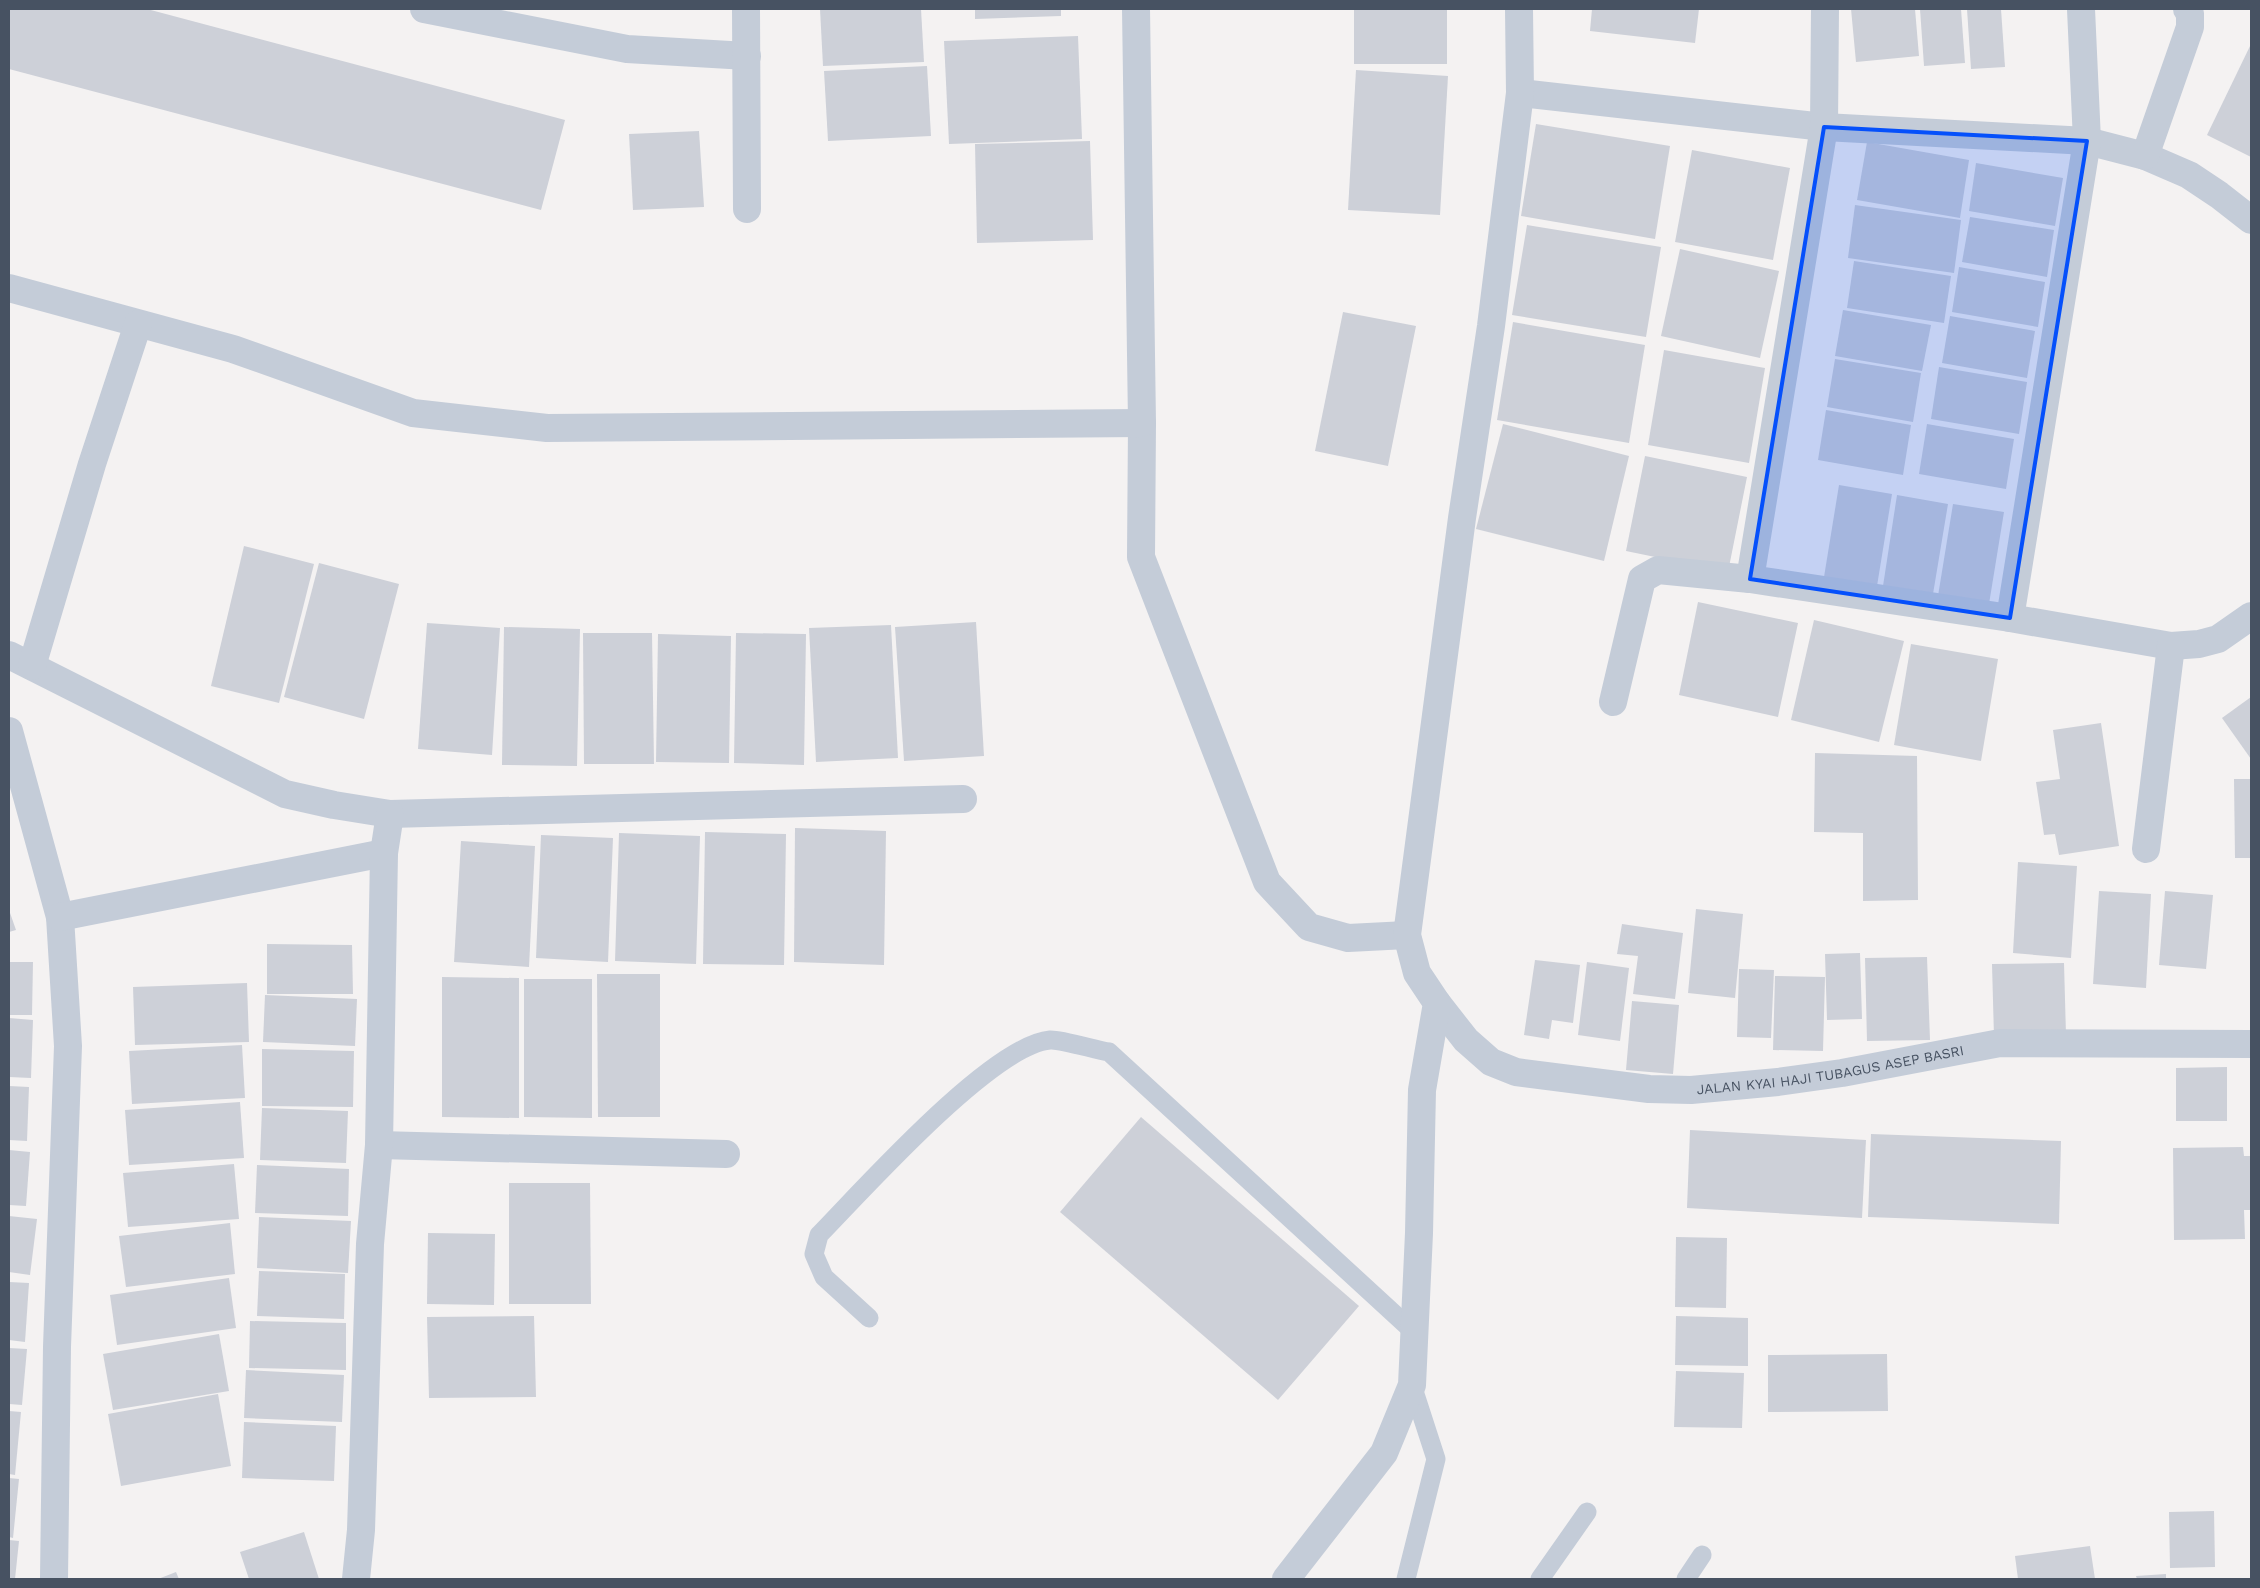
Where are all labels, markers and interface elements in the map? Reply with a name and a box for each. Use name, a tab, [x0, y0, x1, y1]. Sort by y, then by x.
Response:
street label: JALAN KYAI HAJI TUBAGUS ASEP BASRI	[1696, 1042, 1965, 1097]

